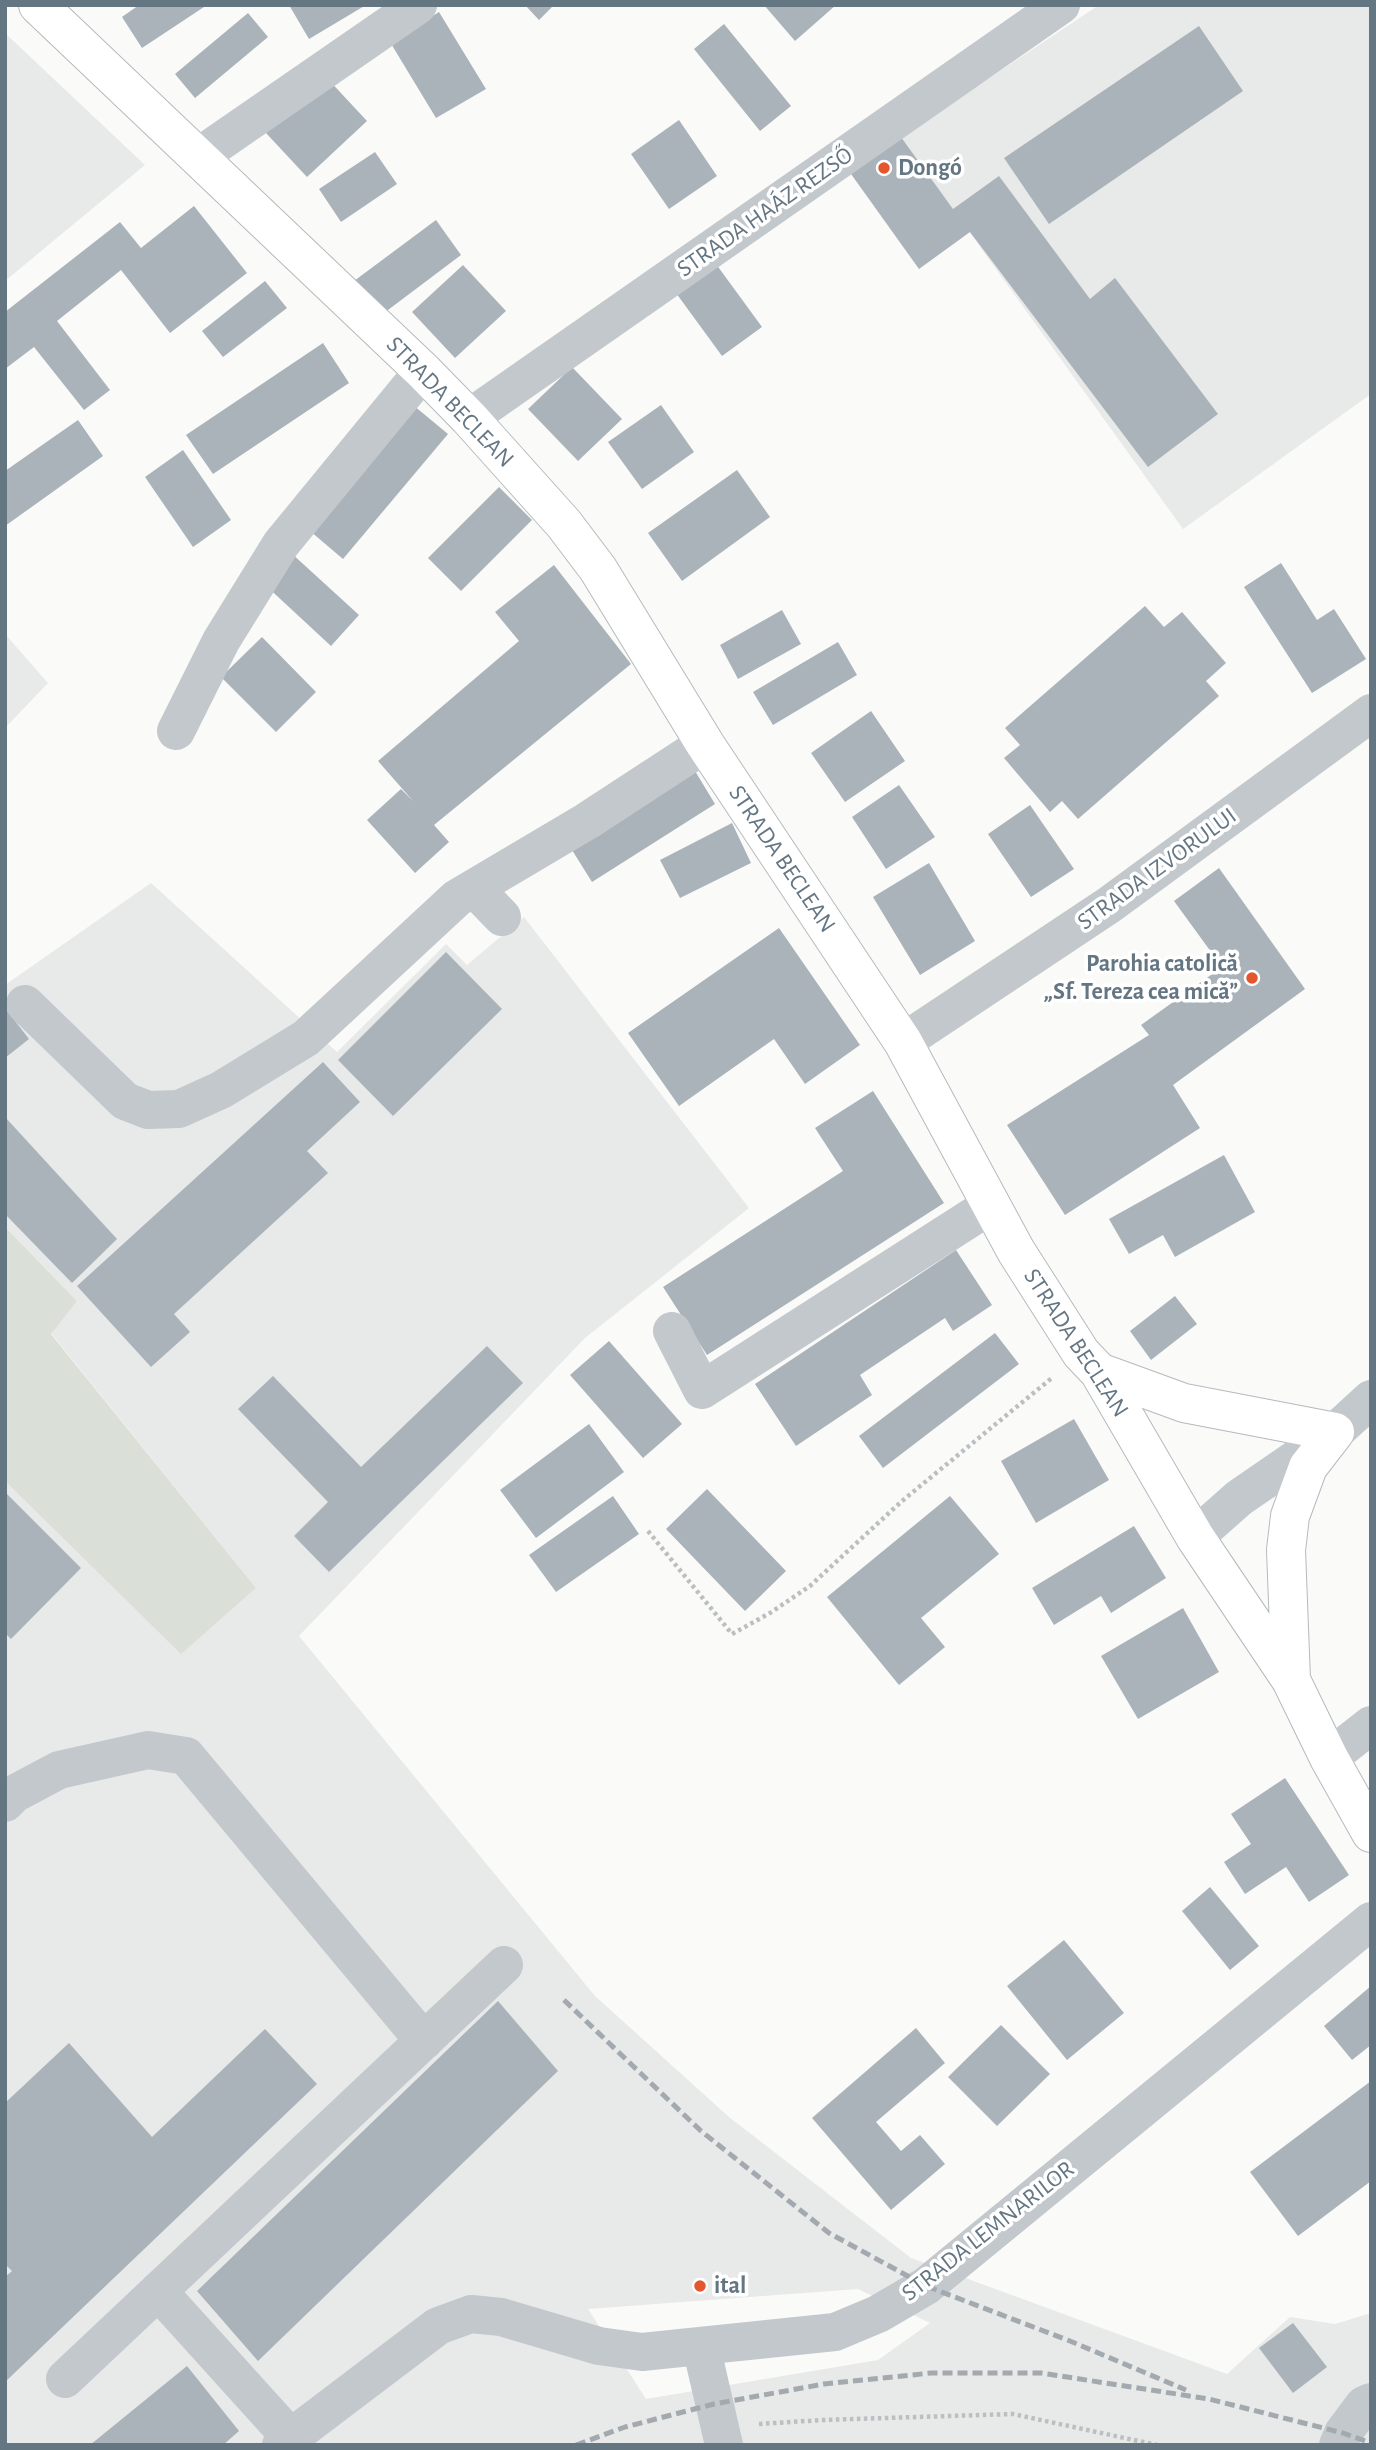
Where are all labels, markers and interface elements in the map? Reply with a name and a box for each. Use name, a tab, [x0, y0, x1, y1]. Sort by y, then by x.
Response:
street label: STRADA HAÁZ REZSŐ	[672, 141, 858, 283]
place label: Dongó	[898, 154, 962, 182]
marker: Dongó	[876, 160, 892, 176]
street label: STRADA BECLEAN	[380, 330, 520, 474]
street label: STRADA BECLEAN	[722, 780, 842, 938]
street label: STRADA IZVORULUI	[1072, 802, 1242, 936]
place label: Parohia catolică „Sf. Tereza cea mică”	[1044, 950, 1238, 1006]
marker: Parohia catolică „Sf. Tereza cea mică”	[1244, 970, 1260, 986]
street label: STRADA BECLEAN	[1017, 1263, 1135, 1423]
street label: STRADA LEMNARILOR	[896, 2155, 1080, 2307]
place label: ital	[714, 2272, 746, 2300]
marker: ital	[692, 2278, 708, 2294]

